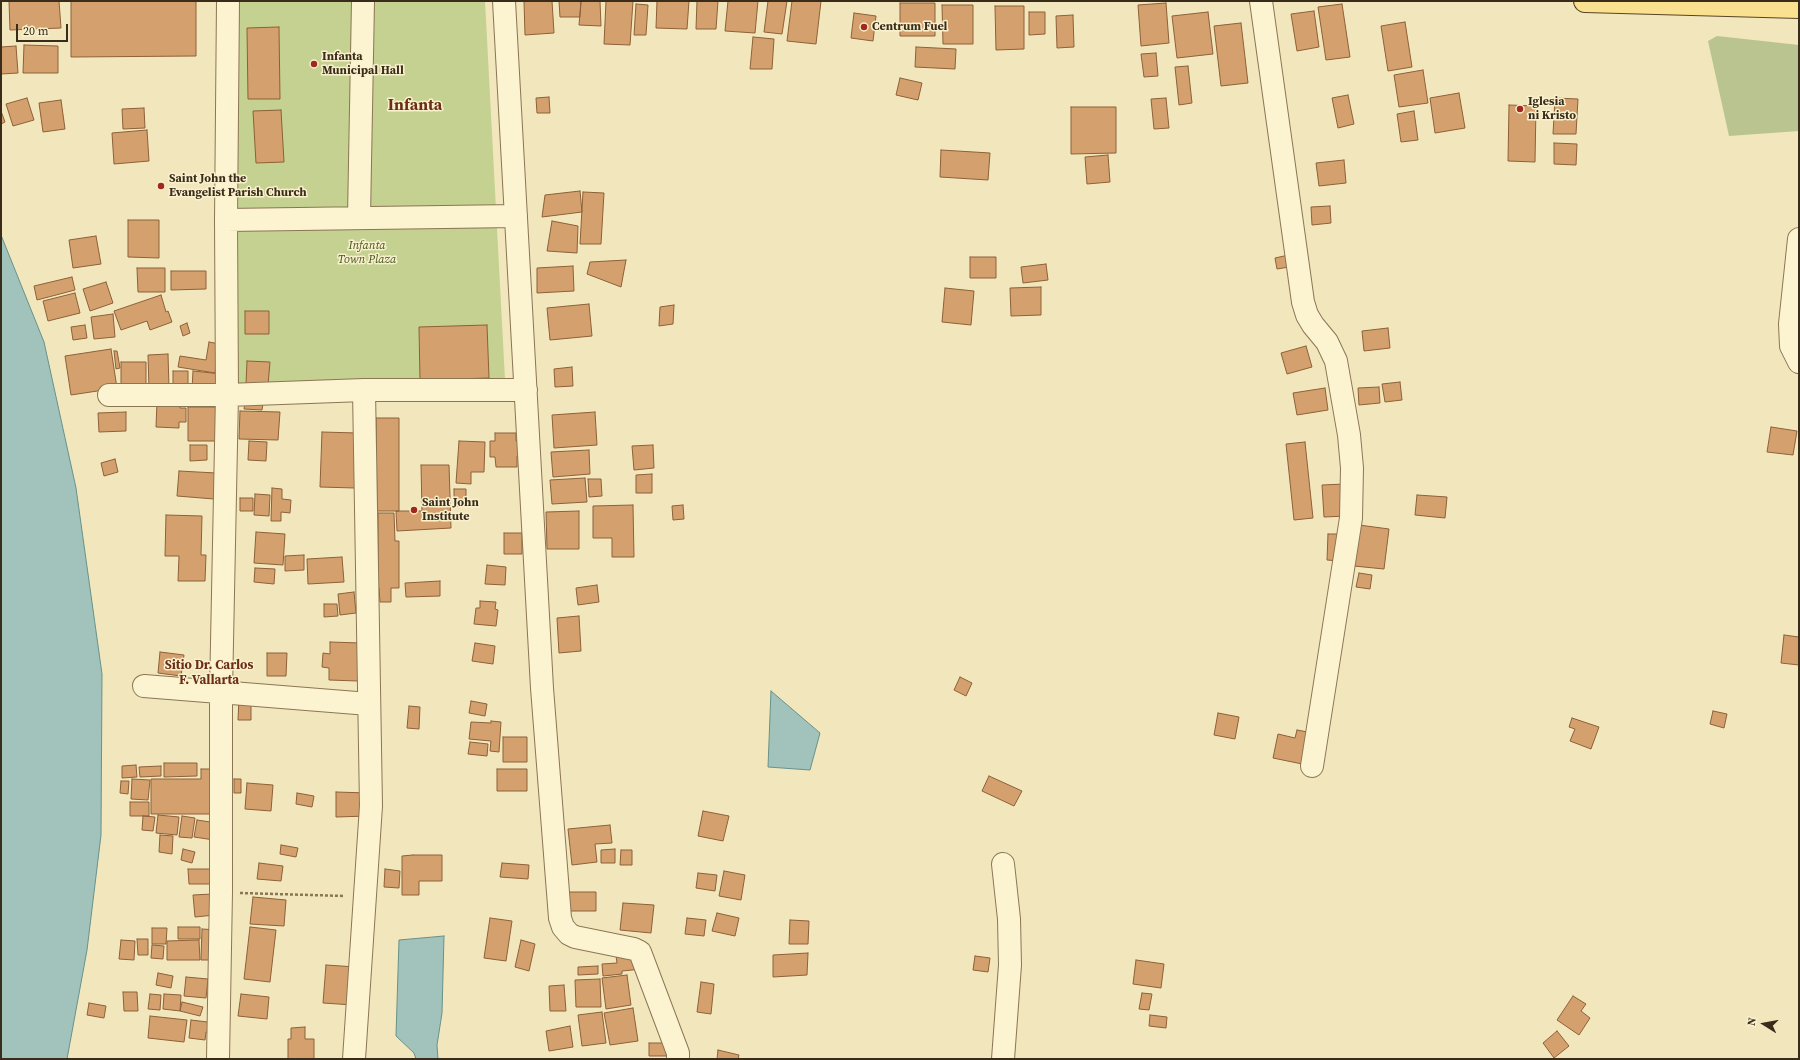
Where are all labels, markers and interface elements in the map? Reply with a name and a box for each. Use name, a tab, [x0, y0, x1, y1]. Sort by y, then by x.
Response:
scale bar	[18, 16, 70, 42]
place label: Centrum Fuel	[872, 20, 947, 34]
marker: Centrum Fuel	[859, 22, 869, 32]
text: 20 m	[23, 23, 49, 39]
place label: Infanta Municipal Hall	[322, 50, 404, 78]
marker: Infanta Municipal Hall	[309, 59, 319, 69]
place label: Iglesia ni Kristo	[1528, 95, 1576, 123]
district label: Infanta	[388, 96, 442, 116]
marker: Iglesia ni Kristo	[1515, 104, 1525, 114]
place label: Saint John the Evangelist Parish Church	[169, 172, 307, 200]
marker: Saint John the Evangelist Parish Church	[156, 181, 166, 191]
park label: Infanta Town Plaza	[338, 239, 396, 267]
place label: Saint John Institute	[422, 496, 479, 524]
marker: Saint John Institute	[409, 505, 419, 515]
district label: Sitio Dr. Carlos F. Vallarta	[165, 658, 253, 689]
north arrow	[1744, 1004, 1784, 1044]
text: N	[1744, 1016, 1760, 1027]

